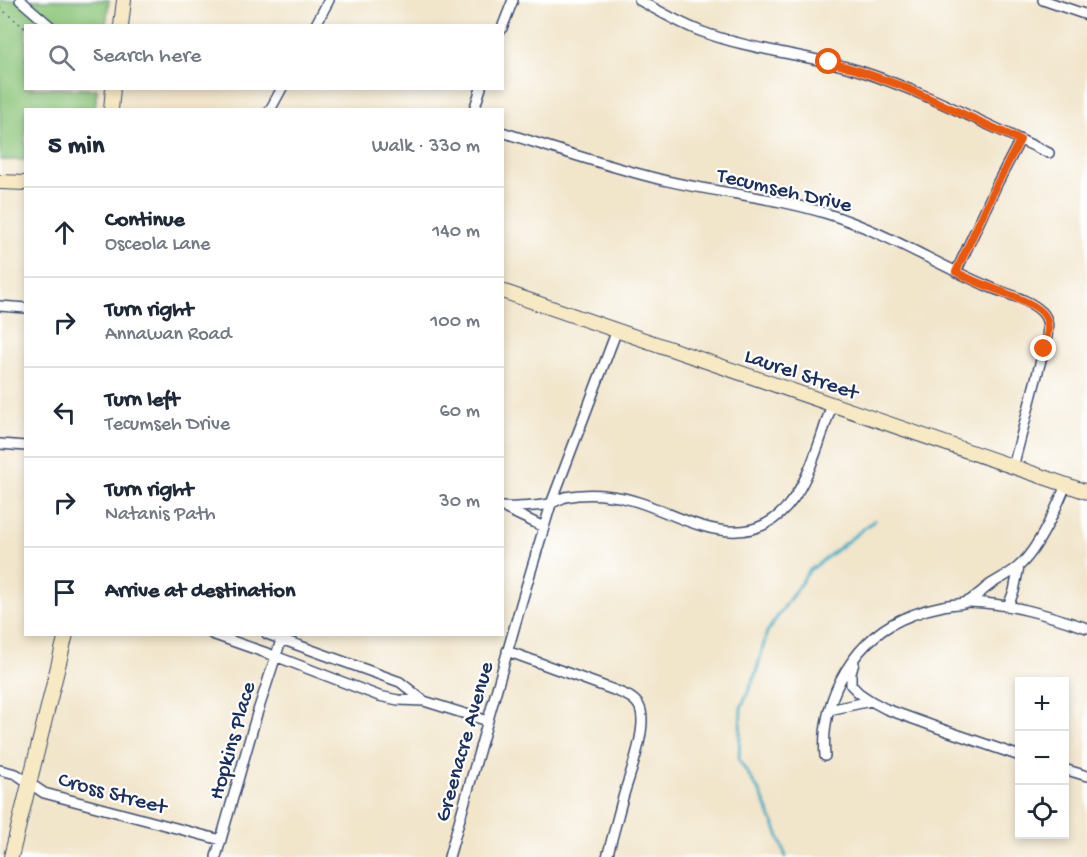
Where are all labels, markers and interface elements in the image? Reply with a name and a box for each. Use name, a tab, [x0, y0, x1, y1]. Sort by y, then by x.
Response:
search box	[24, 24, 504, 90]
icon: search	[45, 41, 78, 74]
text: Search here	[93, 44, 201, 70]
route start	[815, 48, 841, 74]
text: 5 min	[48, 132, 104, 163]
text: Walk · 330 m	[372, 136, 480, 159]
street label: Tecumseh Drive	[712, 163, 855, 220]
text: Continue	[105, 208, 185, 234]
icon: ahead	[48, 216, 81, 249]
text: 140 m	[432, 221, 480, 244]
text: Osceola Lane	[105, 234, 210, 257]
text: Turn right	[105, 298, 193, 324]
icon: right	[48, 306, 81, 339]
text: 100 m	[430, 311, 480, 334]
text: Annawan Road	[105, 324, 231, 347]
route end	[1030, 335, 1056, 361]
street label: Laurel Street	[740, 344, 863, 408]
text: Turn left	[105, 388, 179, 414]
icon: left	[48, 396, 81, 429]
text: 60 m	[440, 401, 480, 424]
text: Tecumseh Drive	[105, 414, 230, 437]
text: Turn right	[105, 478, 193, 504]
icon: right	[48, 486, 81, 519]
text: 30 m	[439, 491, 480, 514]
text: Natanis Path	[105, 504, 215, 527]
icon: arrive	[48, 576, 81, 609]
text: Arrive at destination	[105, 579, 295, 605]
street label: Greenacre Avenue	[431, 659, 501, 825]
map controls	[1015, 677, 1069, 839]
button: +	[1015, 677, 1069, 731]
street label: Hopkins Place	[205, 679, 263, 803]
button: −	[1015, 731, 1069, 785]
street label: Cross Street	[55, 768, 171, 822]
button: locate	[1015, 785, 1069, 839]

